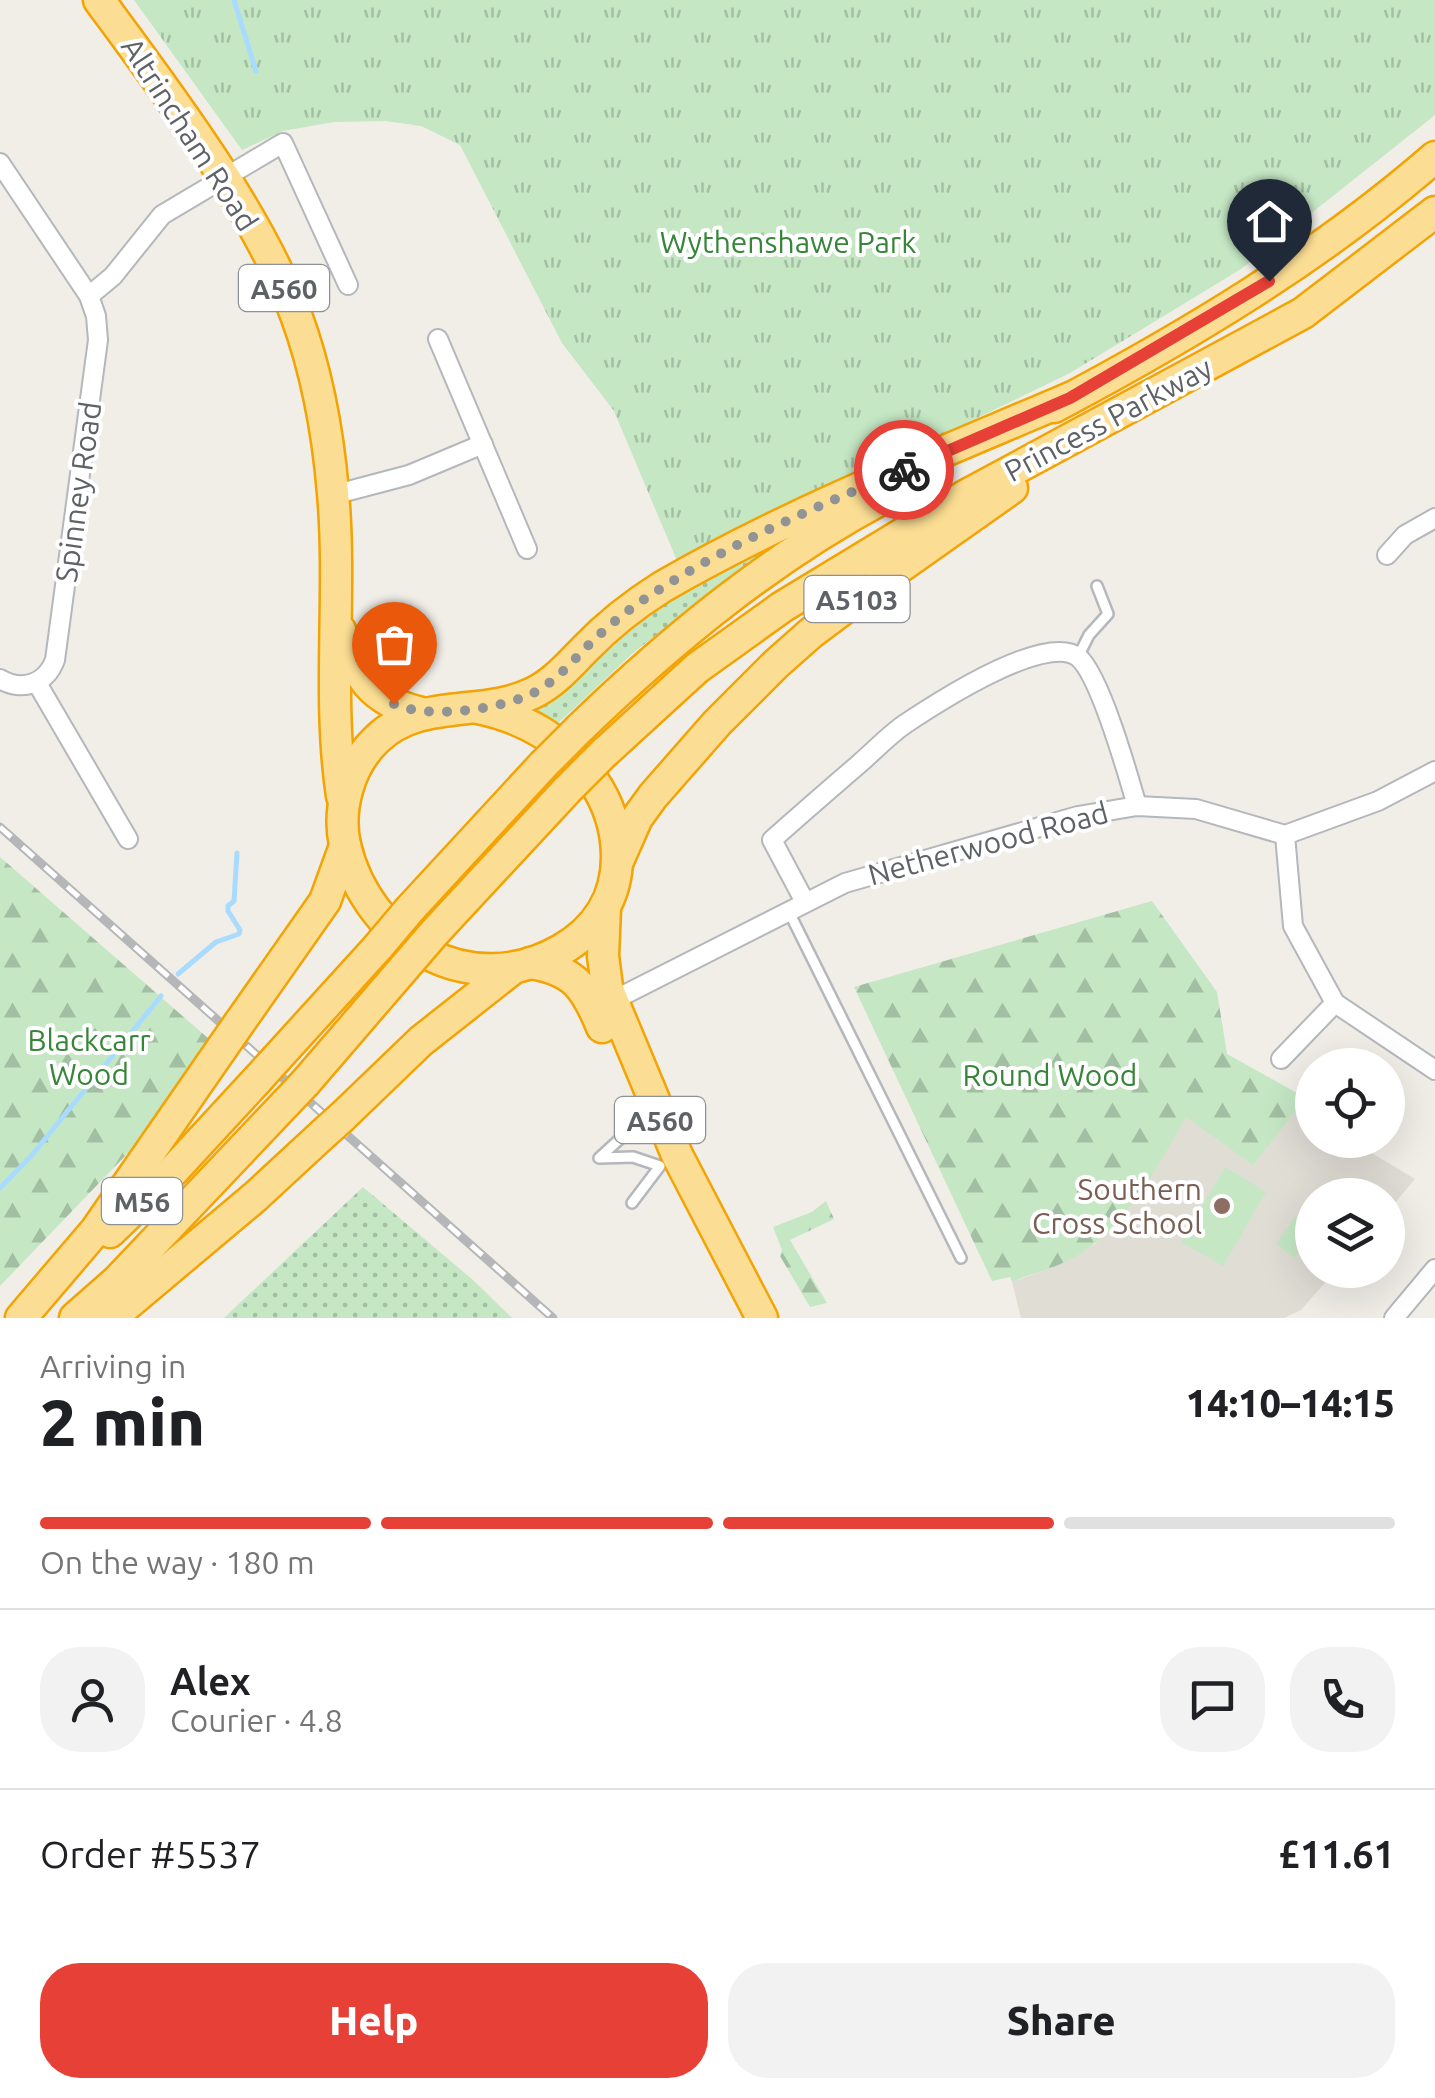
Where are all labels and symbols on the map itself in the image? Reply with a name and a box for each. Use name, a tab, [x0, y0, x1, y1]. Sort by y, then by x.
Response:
street label: Altrincham Road	[115, 31, 265, 237]
pin	[1227, 179, 1312, 282]
park label: Wythenshawe Park	[660, 225, 916, 259]
road number: A560	[239, 265, 329, 311]
street label: Princess Parkway	[999, 350, 1217, 488]
street label: Spinney Road	[49, 400, 107, 584]
courier	[854, 420, 954, 520]
road number: A5103	[804, 576, 910, 622]
pin	[352, 602, 437, 705]
street label: Netherwood Road	[864, 795, 1112, 891]
park label: Blackcarr Wood	[28, 1023, 151, 1091]
park label: Round Wood	[963, 1058, 1137, 1092]
road number: A560	[615, 1097, 705, 1143]
place label: Southern Cross School	[1032, 1172, 1202, 1240]
road number: M56	[102, 1178, 182, 1224]
marker: Southern Cross School	[1211, 1195, 1233, 1217]

